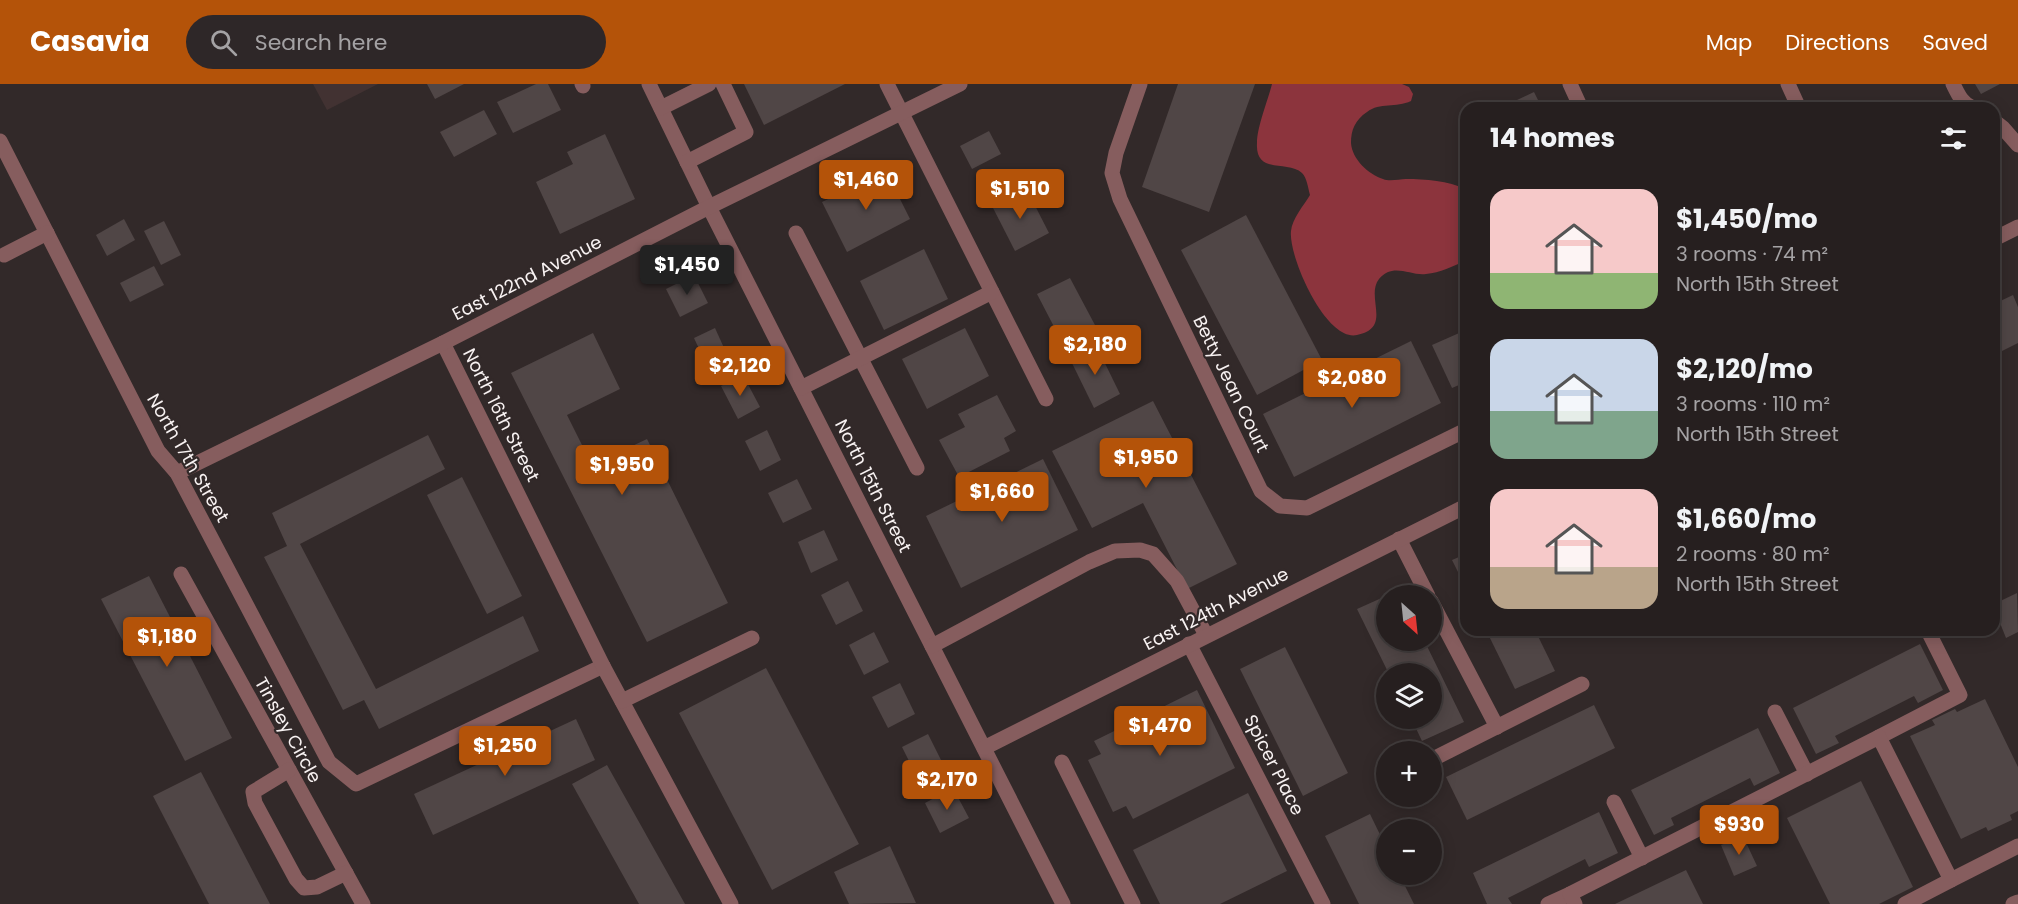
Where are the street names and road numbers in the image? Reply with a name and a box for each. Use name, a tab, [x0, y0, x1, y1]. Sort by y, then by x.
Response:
street label: East 122nd Avenue	[448, 229, 606, 326]
street label: Betty Jean Court	[1187, 311, 1275, 457]
street label: North 16th Street	[457, 344, 546, 486]
street label: North 17th Street	[141, 389, 235, 527]
street label: North 15th Street	[829, 415, 918, 557]
street label: East 124th Avenue	[1139, 561, 1293, 656]
street label: Tinsley Circle	[249, 672, 328, 787]
street label: Spicer Place	[1238, 710, 1311, 819]

